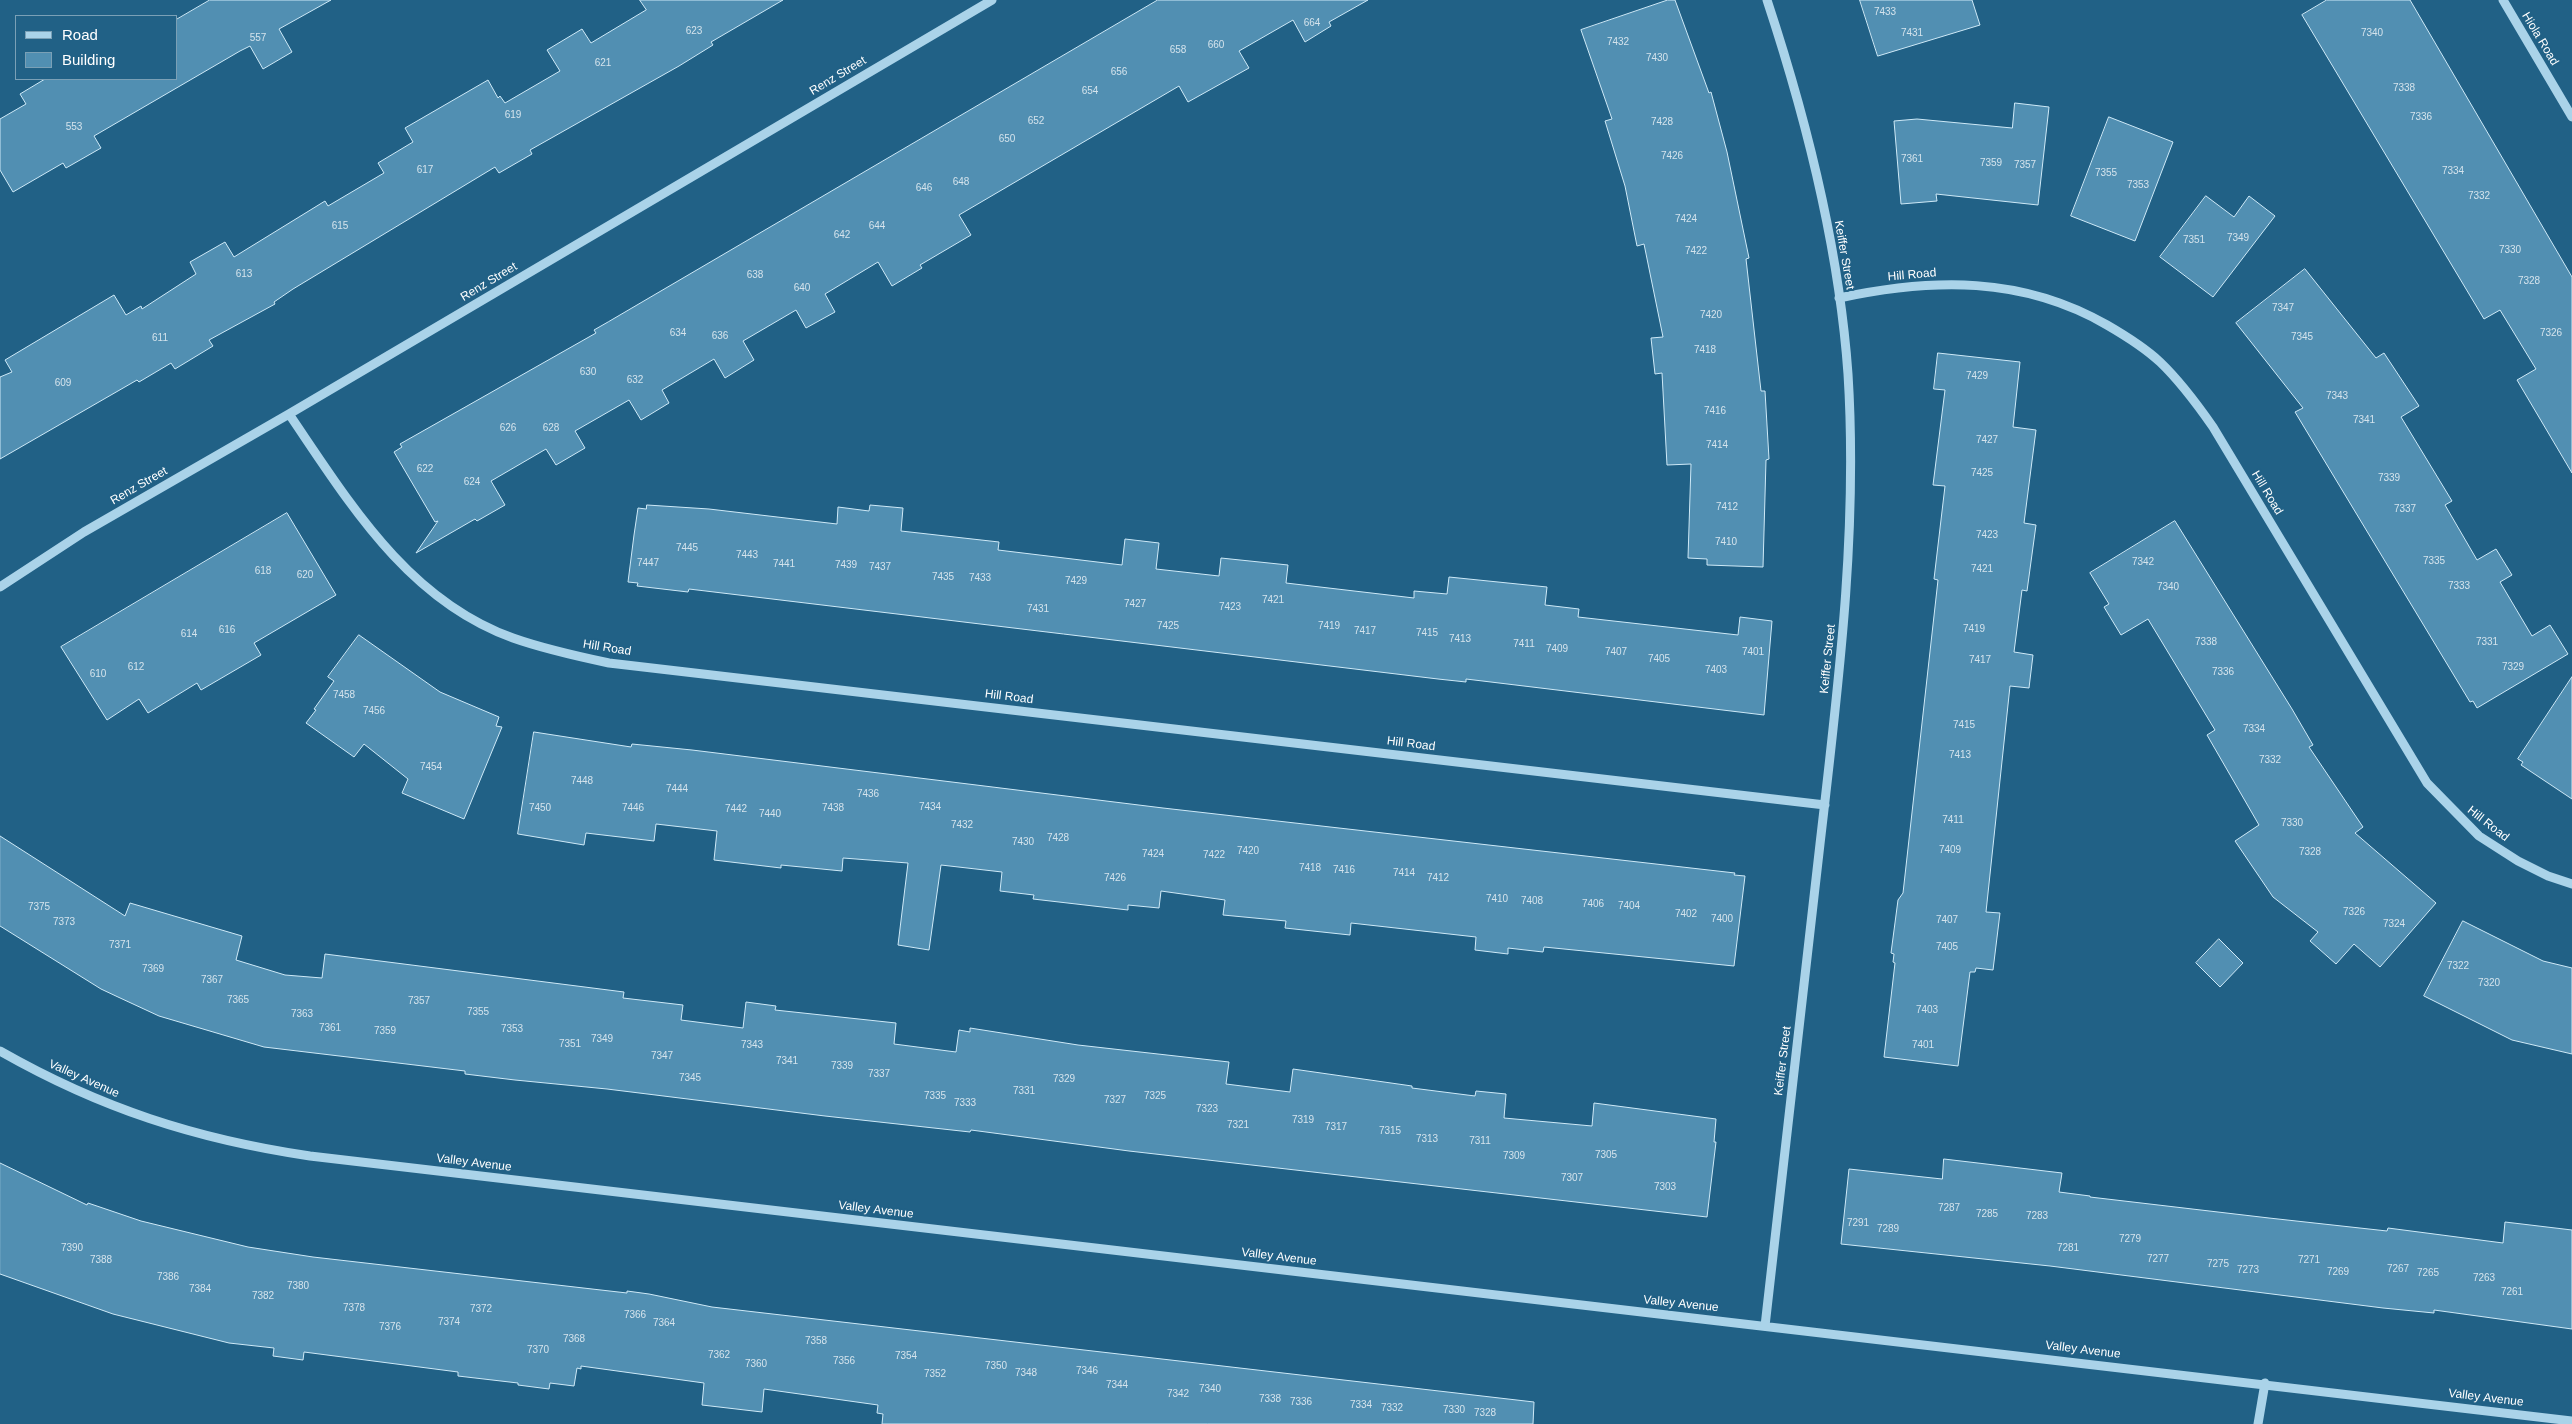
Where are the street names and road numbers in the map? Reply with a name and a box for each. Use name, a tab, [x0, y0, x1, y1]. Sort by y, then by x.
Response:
street label: Hiola Road	[2519, 10, 2561, 68]
street label: Renz Street	[807, 54, 869, 98]
street label: Keiffer Street	[1831, 219, 1857, 291]
street label: Renz Street	[458, 260, 520, 304]
street label: Hill Road	[1887, 266, 1937, 284]
street label: Renz Street	[108, 464, 170, 508]
street label: Hill Road	[2248, 468, 2286, 518]
street label: Keiffer Street	[1817, 624, 1839, 694]
street label: Hill Road	[582, 637, 632, 659]
street label: Hill Road	[984, 687, 1034, 707]
street label: Hill Road	[1386, 734, 1436, 754]
street label: Hill Road	[2464, 803, 2512, 845]
street label: Keiffer Street	[1772, 1025, 1794, 1097]
street label: Valley Avenue	[47, 1057, 121, 1101]
street label: Valley Avenue	[436, 1151, 512, 1175]
street label: Valley Avenue	[838, 1198, 914, 1222]
street label: Valley Avenue	[1241, 1245, 1317, 1269]
street label: Valley Avenue	[1643, 1293, 1719, 1315]
street label: Valley Avenue	[2045, 1338, 2121, 1362]
street label: Valley Avenue	[2448, 1386, 2524, 1410]

